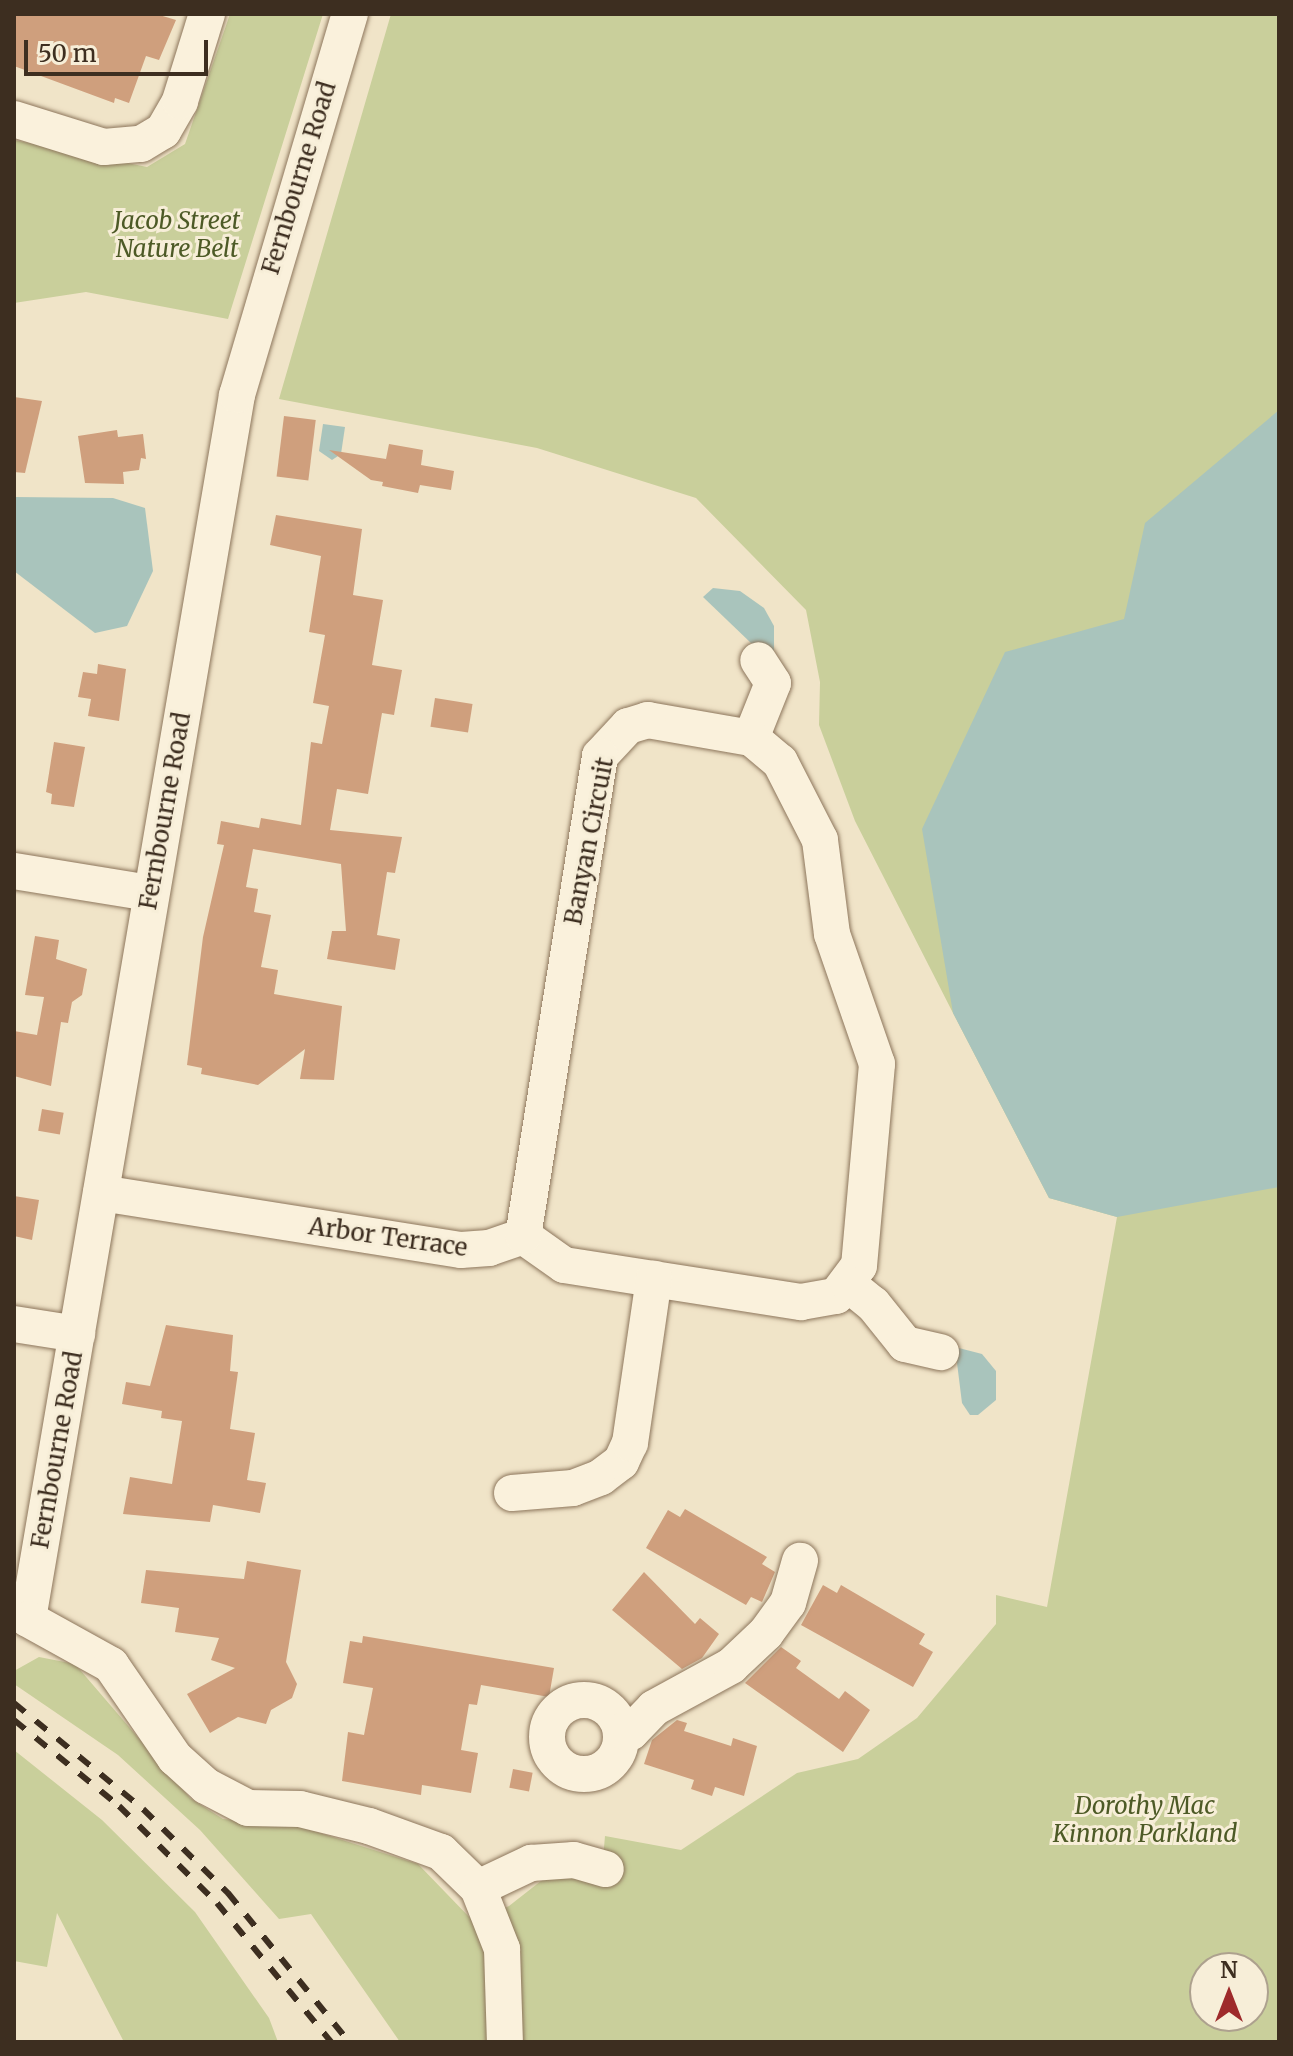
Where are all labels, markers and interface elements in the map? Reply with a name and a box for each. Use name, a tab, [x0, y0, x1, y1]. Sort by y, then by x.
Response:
scale bar	[28, 24, 212, 74]
text: 50 m	[38, 38, 97, 69]
street label: Fernbourne Road	[256, 78, 342, 278]
park label: Jacob Street Nature Belt	[114, 207, 240, 263]
street label: Fernbourne Road	[133, 710, 197, 912]
street label: Banyan Circuit	[559, 755, 619, 927]
street label: Arbor Terrace	[307, 1212, 469, 1262]
street label: Fernbourne Road	[25, 1349, 89, 1551]
park label: Dorothy Mac Kinnon Parkland	[1053, 1792, 1237, 1848]
north arrow	[1189, 1952, 1269, 2032]
text: N	[1220, 1956, 1238, 1984]

